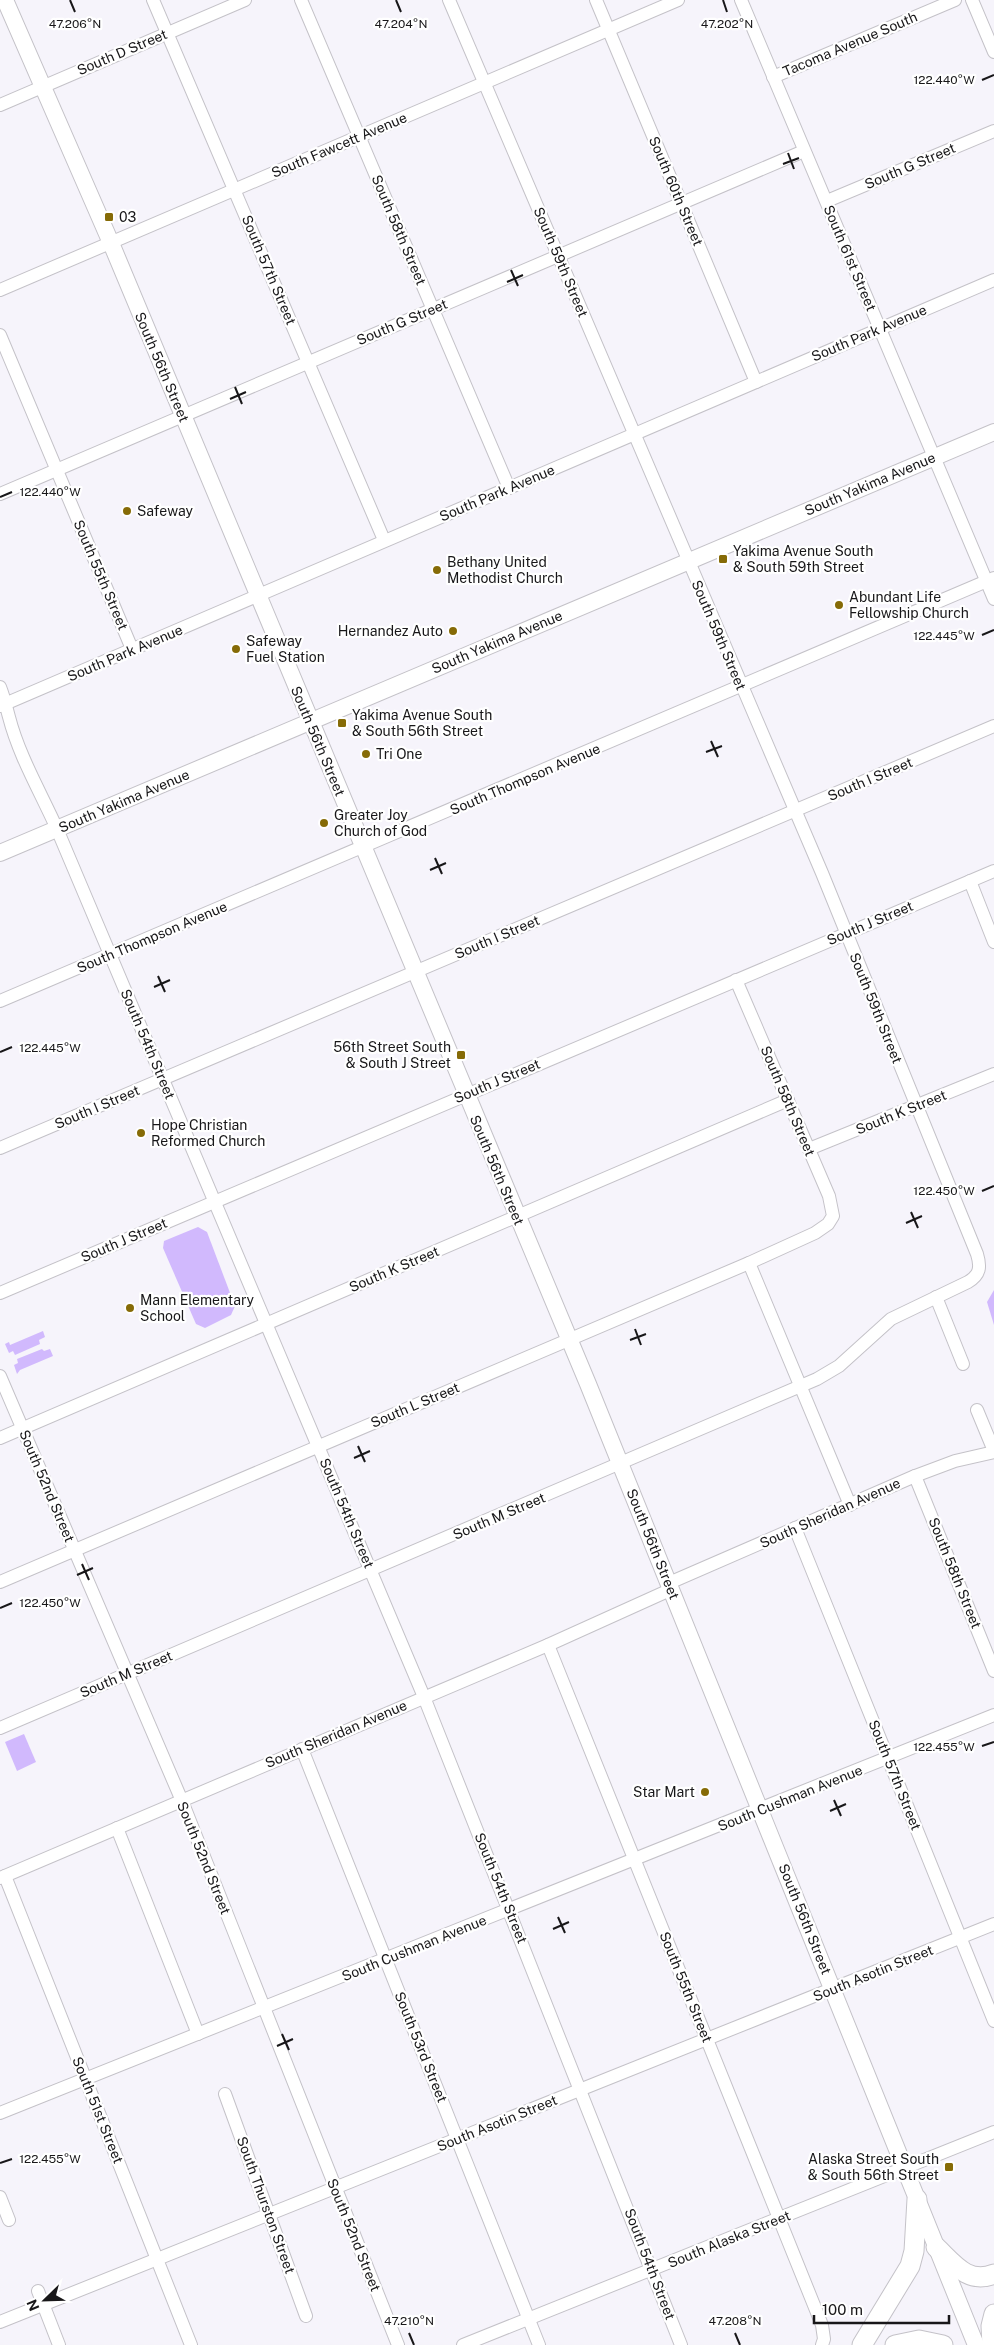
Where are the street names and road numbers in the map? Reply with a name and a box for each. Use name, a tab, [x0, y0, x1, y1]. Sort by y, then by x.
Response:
street label: Tacoma Avenue South	[780, 8, 920, 80]
street label: South D Street	[75, 26, 169, 78]
street label: South Fawcett Avenue	[269, 109, 409, 181]
street label: South 60th Street	[646, 134, 706, 248]
street label: South G Street	[862, 140, 958, 192]
street label: South 58th Street	[369, 172, 429, 288]
street label: South 61st Street	[820, 203, 880, 313]
street label: South 59th Street	[531, 205, 591, 319]
street label: South 57th Street	[239, 213, 299, 327]
street label: South G Street	[354, 296, 450, 348]
street label: South Park Avenue	[809, 301, 929, 365]
street label: South 56th Street	[132, 310, 192, 424]
street label: South Yakima Avenue	[802, 449, 938, 519]
street label: South Park Avenue	[437, 461, 557, 525]
street label: South 55th Street	[71, 518, 131, 632]
street label: South 59th Street	[689, 578, 749, 692]
street label: South Yakima Avenue	[429, 607, 565, 677]
street label: South Park Avenue	[65, 621, 185, 685]
street label: South 56th Street	[288, 684, 348, 798]
street label: South Thompson Avenue	[448, 740, 603, 818]
street label: South I Street	[825, 754, 915, 804]
street label: South Yakima Avenue	[56, 766, 192, 836]
street label: South Thompson Avenue	[75, 898, 230, 976]
street label: South J Street	[825, 898, 915, 948]
street label: South I Street	[452, 912, 542, 962]
street label: South 59th Street	[847, 950, 905, 1066]
street label: South 54th Street	[118, 987, 178, 1101]
street label: South 58th Street	[758, 1043, 818, 1159]
street label: South J Street	[452, 1056, 542, 1106]
street label: South I Street	[52, 1082, 142, 1132]
street label: South K Street	[853, 1087, 949, 1137]
street label: South 56th Street	[467, 1113, 527, 1227]
street label: South J Street	[79, 1215, 169, 1265]
street label: South K Street	[347, 1243, 441, 1295]
street label: South L Street	[368, 1379, 462, 1431]
street label: South 52nd Street	[16, 1427, 78, 1545]
street label: South 54th Street	[317, 1456, 377, 1570]
street label: South Sheridan Avenue	[757, 1475, 903, 1551]
street label: South 56th Street	[624, 1486, 682, 1602]
street label: South M Street	[450, 1489, 548, 1543]
street label: South 58th Street	[925, 1515, 985, 1631]
street label: South M Street	[77, 1647, 175, 1701]
street label: South Sheridan Avenue	[263, 1697, 409, 1771]
street label: South 57th Street	[866, 1718, 924, 1832]
street label: South Cushman Avenue	[715, 1762, 865, 1834]
street label: South 52nd Street	[174, 1799, 234, 1917]
street label: South 54th Street	[471, 1830, 531, 1946]
street label: South 56th Street	[776, 1861, 834, 1977]
street label: South Cushman Avenue	[339, 1912, 489, 1984]
street label: South 55th Street	[656, 1929, 716, 2045]
street label: South Asotin Street	[811, 1942, 935, 2004]
street label: South 53rd Street	[391, 1989, 451, 2105]
street label: South 51st Street	[69, 2054, 127, 2166]
street label: South Asotin Street	[435, 2092, 559, 2154]
street label: South Thurston Street	[234, 2134, 298, 2276]
street label: South 52nd Street	[324, 2176, 384, 2294]
street label: South 54th Street	[621, 2206, 679, 2322]
street label: South Alaska Street	[665, 2207, 793, 2271]

